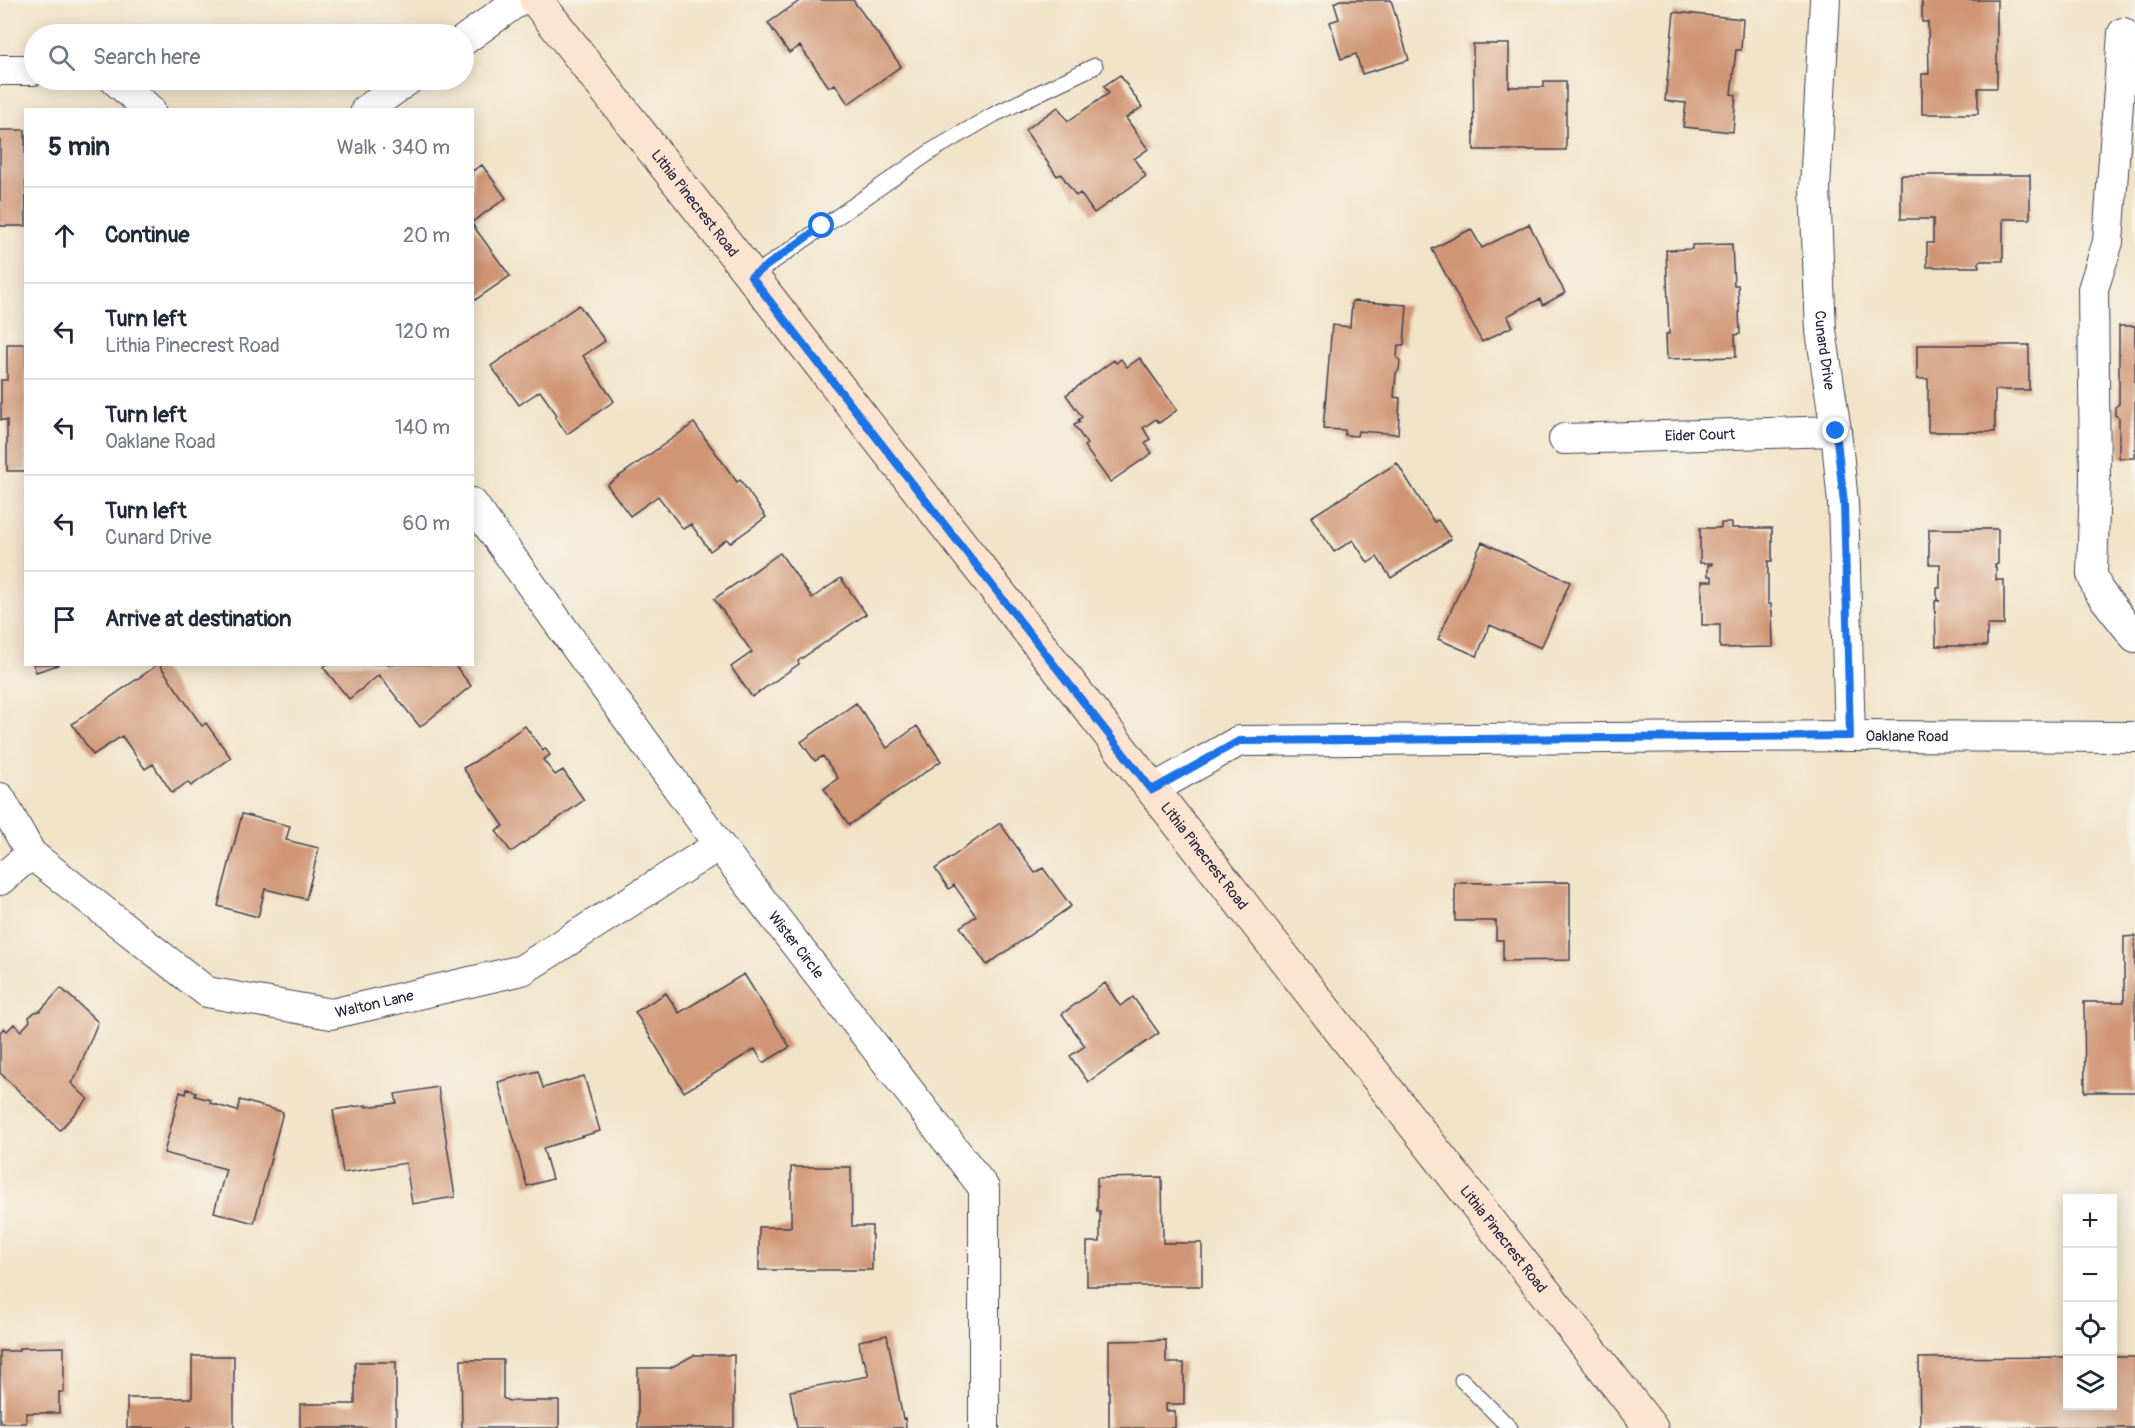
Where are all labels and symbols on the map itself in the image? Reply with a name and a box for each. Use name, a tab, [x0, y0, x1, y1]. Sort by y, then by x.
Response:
street label: Lithia Pinecrest Road	[647, 146, 742, 261]
route start	[808, 212, 834, 238]
street label: Cunard Drive	[1810, 310, 1839, 392]
route end	[1822, 417, 1848, 443]
street label: Eider Court	[1665, 425, 1736, 446]
street label: Oaklane Road	[1866, 727, 1949, 746]
street label: Lithia Pinecrest Road	[1156, 799, 1252, 914]
street label: Wister Circle	[764, 908, 828, 983]
street label: Walton Lane	[333, 986, 416, 1023]
street label: Lithia Pinecrest Road	[1455, 1182, 1551, 1297]

